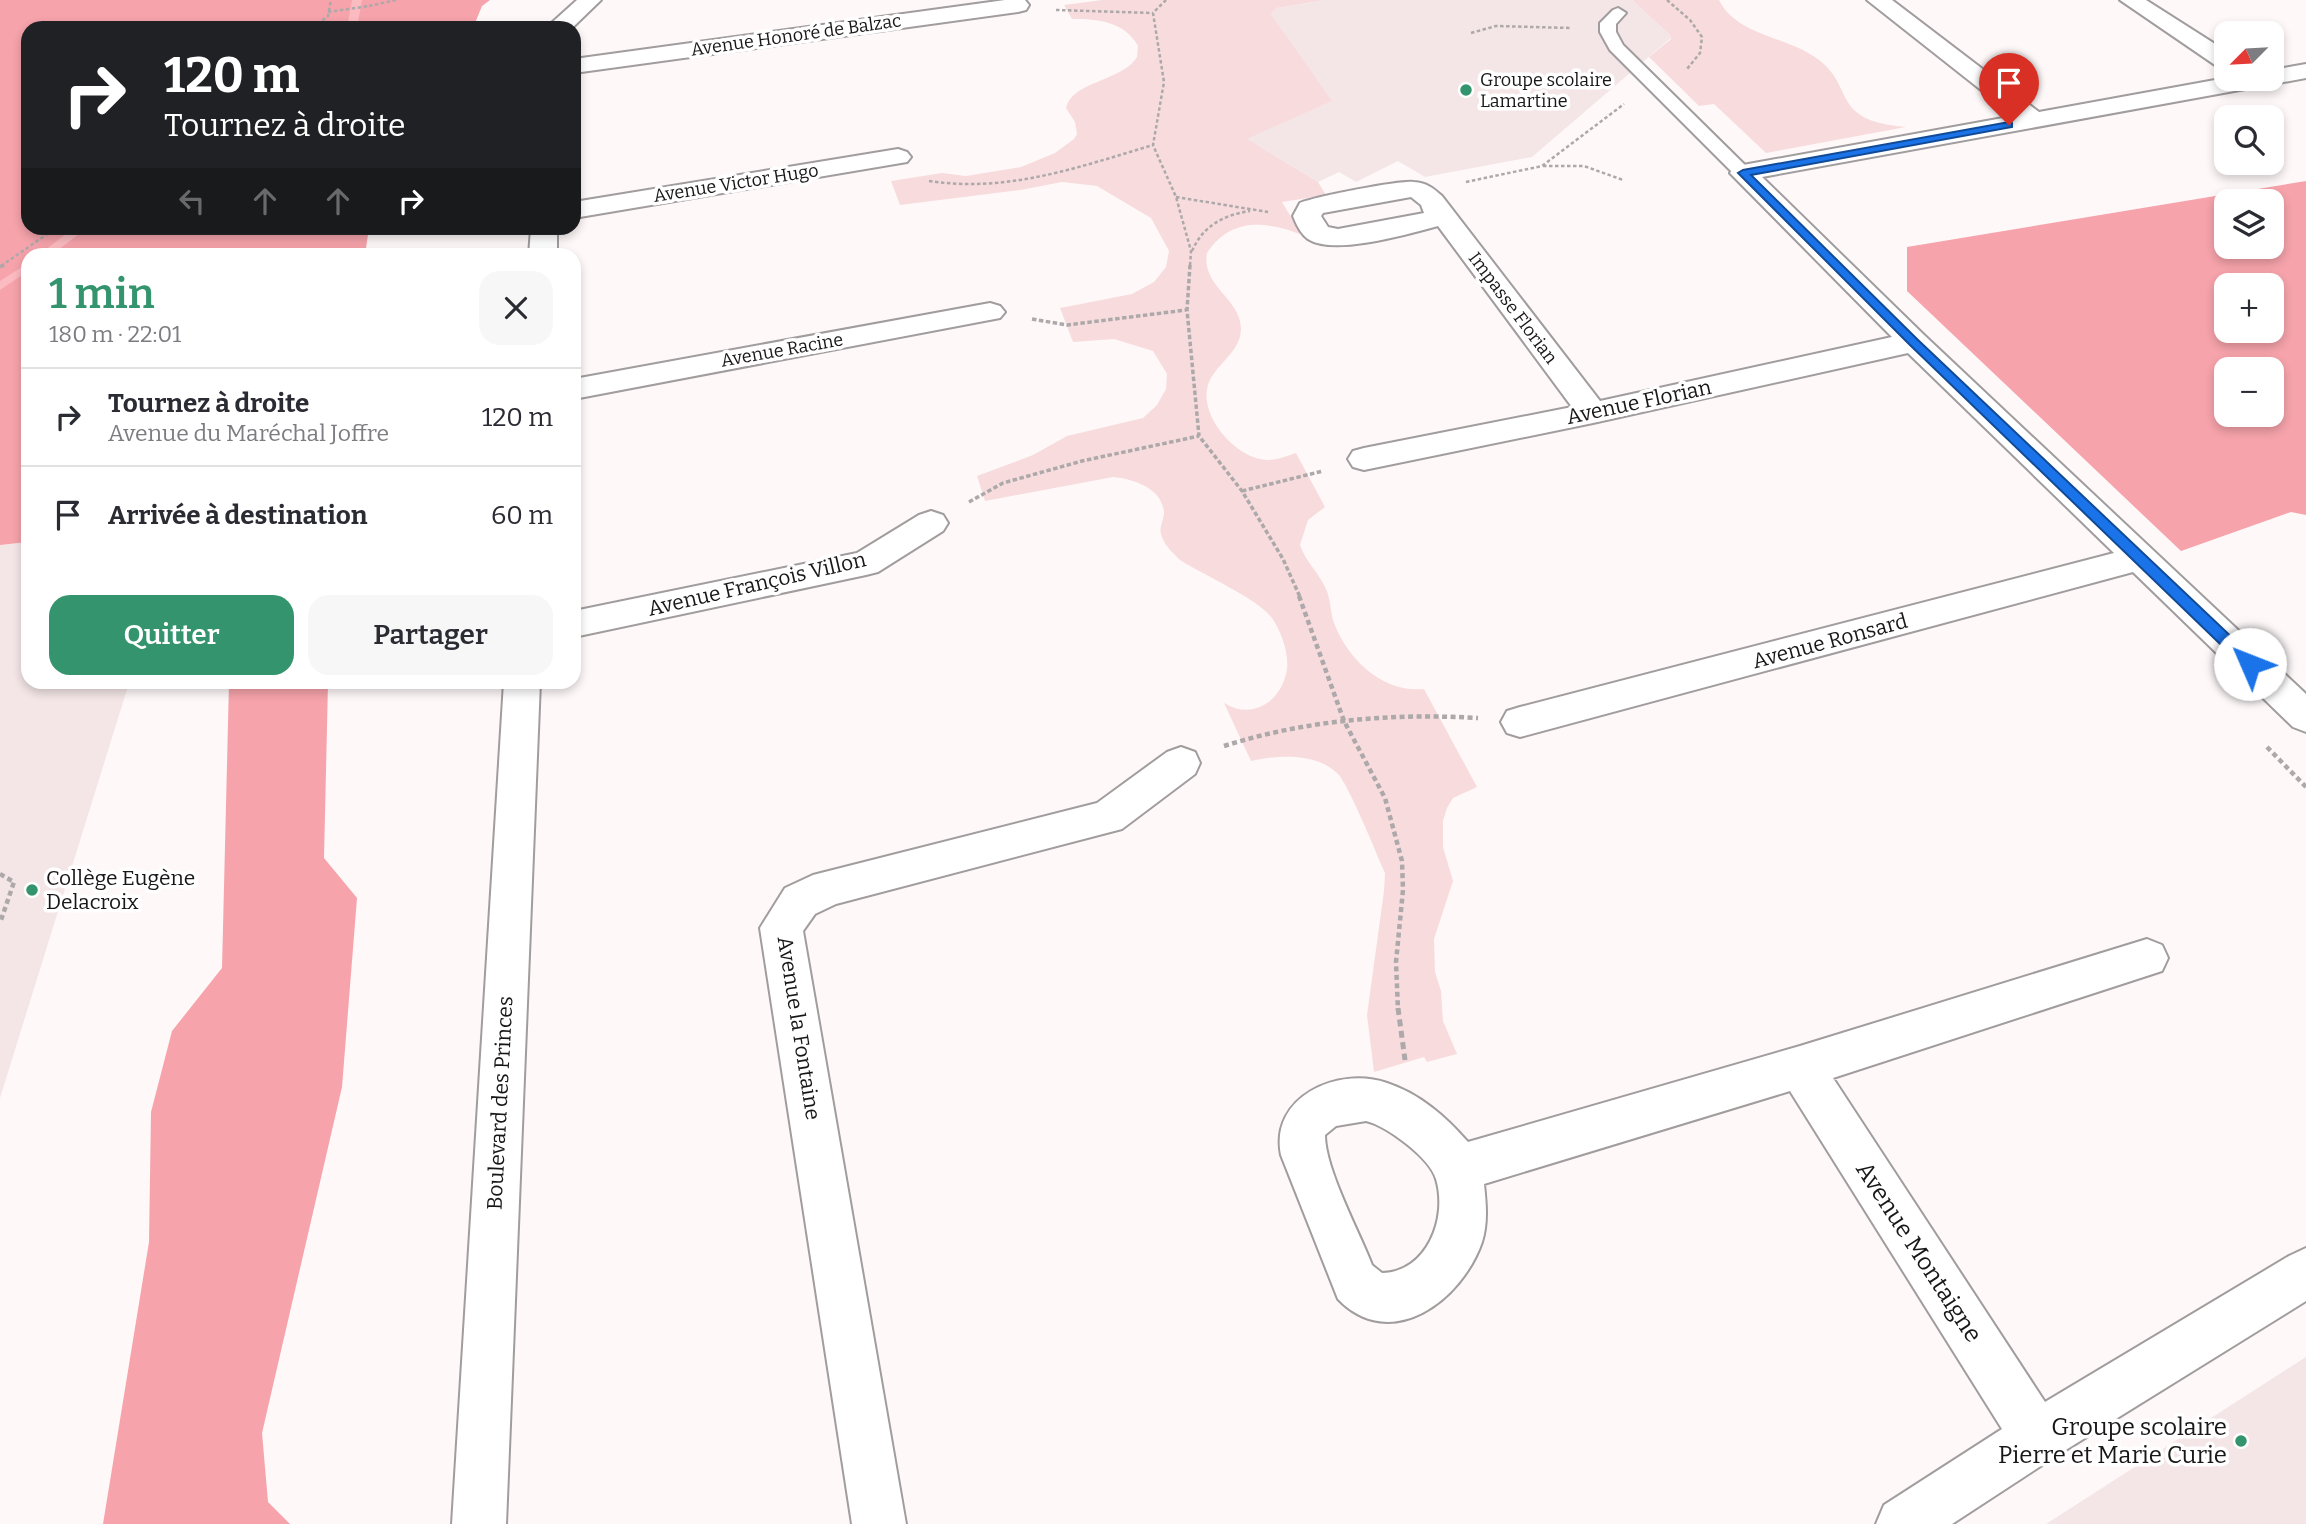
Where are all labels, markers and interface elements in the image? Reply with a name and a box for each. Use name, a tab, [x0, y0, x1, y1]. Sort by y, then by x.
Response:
street label: Avenue Honoré de Balzac	[689, 9, 903, 61]
north arrow	[2214, 21, 2284, 91]
map controls	[2214, 21, 2284, 427]
text: 120 m	[164, 46, 299, 105]
icon: right	[49, 49, 140, 140]
pin	[1979, 53, 2039, 125]
icon: arrive	[1990, 64, 2028, 102]
place label: Groupe scolaire Lamartine	[1480, 69, 1612, 112]
marker: Groupe scolaire Lamartine	[1458, 82, 1474, 98]
button: search	[2214, 105, 2284, 175]
text: Tournez à droite	[164, 106, 406, 144]
street label: Avenue Victor Hugo	[652, 159, 820, 207]
icon: left	[173, 182, 211, 220]
icon: ahead	[246, 182, 284, 220]
icon: ahead	[319, 182, 357, 220]
icon: right	[392, 182, 430, 220]
button: layers	[2214, 189, 2284, 259]
street label: Impasse Florian	[1464, 248, 1563, 369]
text: 1 min	[49, 269, 155, 319]
button: close	[479, 271, 553, 345]
button: +	[2214, 273, 2284, 343]
text: 180 m · 22:01	[49, 320, 181, 348]
street label: Avenue Racine	[719, 328, 845, 372]
button: −	[2214, 357, 2284, 427]
street label: Avenue Florian	[1564, 374, 1714, 430]
text: Tournez à droite	[108, 388, 309, 419]
icon: right	[49, 398, 87, 436]
text: 120 m	[482, 402, 553, 433]
text: Avenue du Maréchal Joffre	[108, 419, 389, 447]
icon: arrive	[49, 496, 87, 534]
text: Arrivée à destination	[108, 500, 367, 531]
text: 60 m	[491, 500, 553, 531]
street label: Avenue François Villon	[645, 546, 869, 622]
button: Quitter	[49, 595, 294, 675]
button: Partager	[308, 595, 553, 675]
street label: Avenue Ronsard	[1750, 608, 1910, 674]
position arrow	[2213, 627, 2287, 701]
place label: Collège Eugène Delacroix	[46, 865, 195, 915]
marker: Collège Eugène Delacroix	[24, 882, 40, 898]
street label: Avenue la Fontaine	[772, 934, 826, 1122]
street label: Boulevard des Princes	[481, 995, 519, 1211]
street label: Avenue Montaigne	[1850, 1157, 1988, 1347]
place label: Groupe scolaire Pierre et Marie Curie	[1998, 1413, 2227, 1469]
marker: Groupe scolaire Pierre et Marie Curie	[2233, 1433, 2249, 1449]

